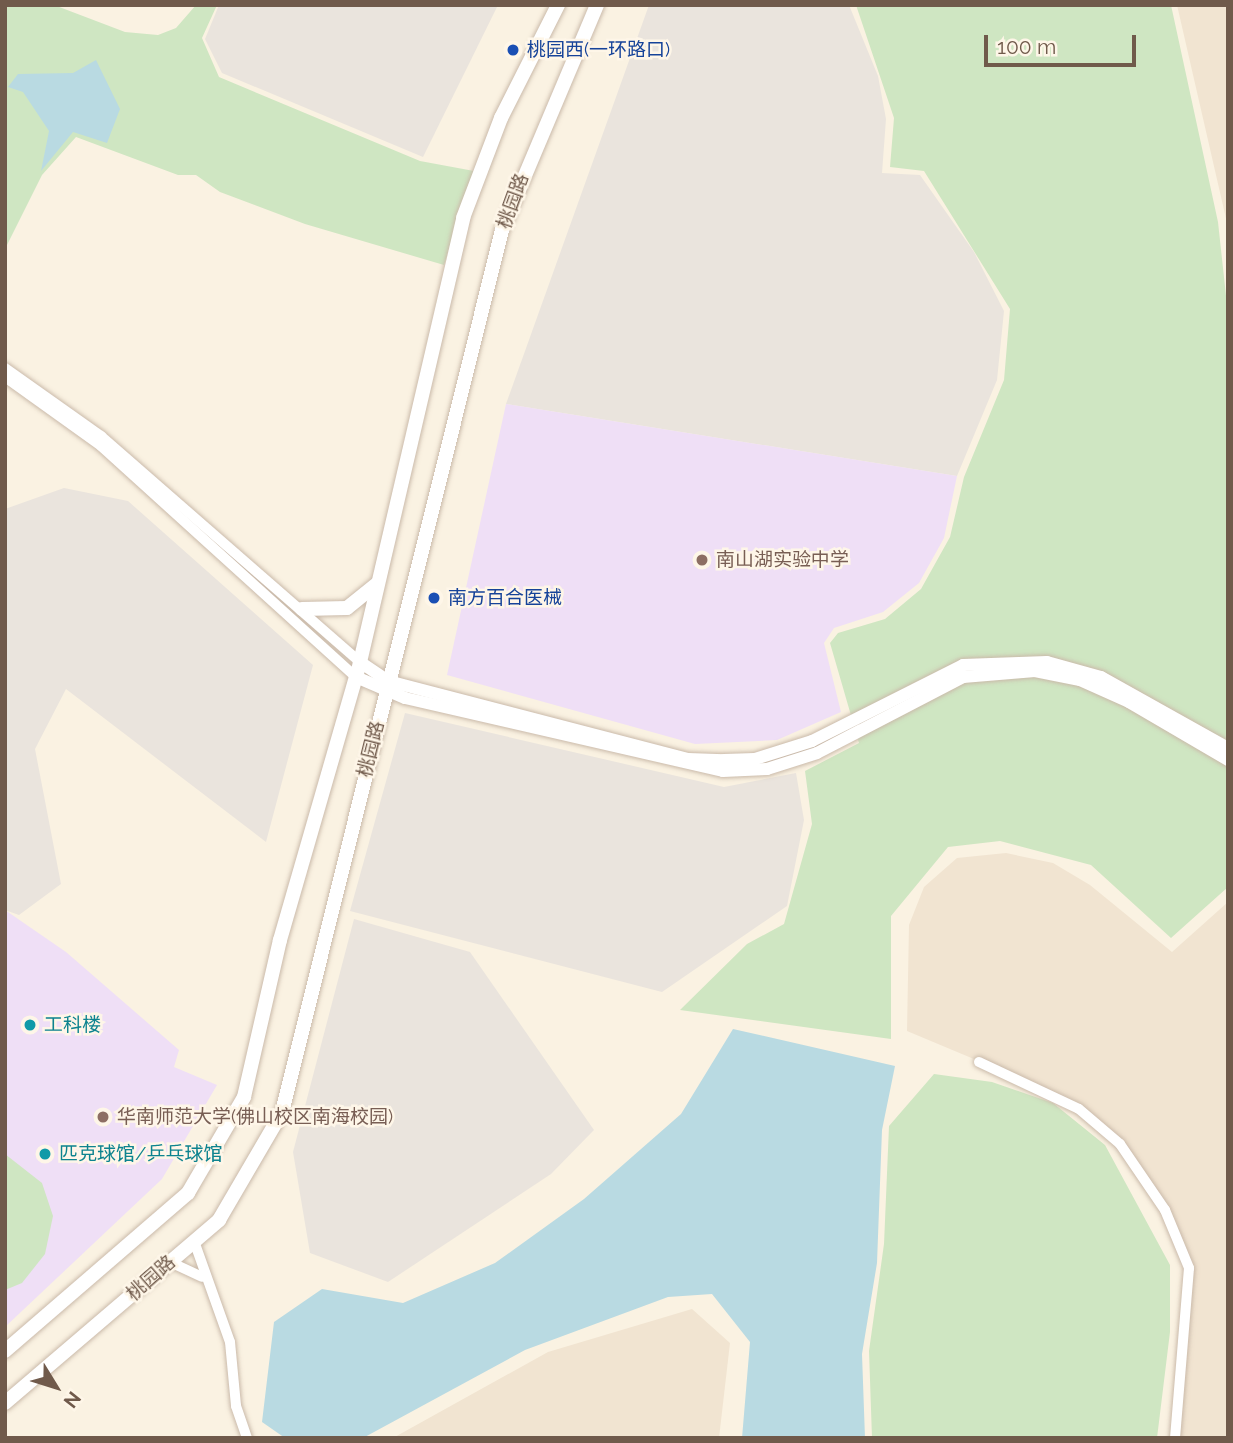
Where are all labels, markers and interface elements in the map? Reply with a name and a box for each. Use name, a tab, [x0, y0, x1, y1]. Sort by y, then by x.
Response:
scale bar	[988, 21, 1140, 65]
text: 100 m	[997, 34, 1056, 59]
place label: 桃园西(一环路口)	[527, 39, 670, 61]
marker: 桃园西(一环路口)	[505, 42, 521, 58]
street label: 桃园路	[493, 170, 533, 232]
place label: 南山湖实验中学	[716, 549, 849, 571]
marker: 南山湖实验中学	[694, 552, 710, 568]
place label: 南方百合医械	[448, 587, 562, 609]
marker: 南方百合医械	[426, 590, 442, 606]
street label: 桃园路	[353, 719, 389, 779]
place label: 工科楼	[44, 1014, 101, 1036]
marker: 工科楼	[22, 1017, 38, 1033]
place label: 华南师范大学(佛山校区南海校园)	[117, 1106, 393, 1128]
marker: 华南师范大学(佛山校区南海校园)	[95, 1109, 111, 1125]
place label: 匹克球馆/乒乓球馆	[59, 1143, 222, 1165]
marker: 匹克球馆/乒乓球馆	[37, 1146, 53, 1162]
street label: 桃园路	[122, 1251, 180, 1305]
north arrow	[21, 1352, 91, 1422]
text: N	[59, 1387, 86, 1412]

